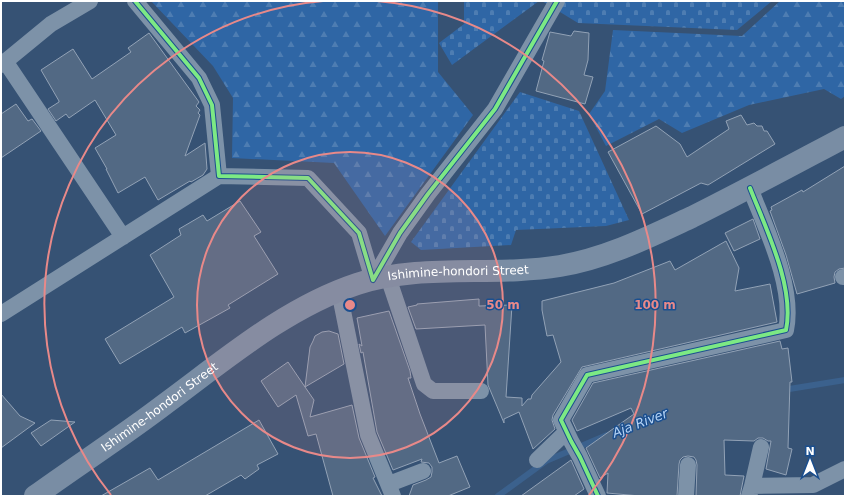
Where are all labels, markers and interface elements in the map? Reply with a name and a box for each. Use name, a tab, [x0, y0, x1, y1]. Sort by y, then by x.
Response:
street label: Ishimine-hondori Street	[387, 263, 529, 283]
centre of rings	[343, 298, 357, 312]
text: 50 m	[486, 298, 520, 312]
text: 100 m	[634, 298, 676, 312]
street label: Ishimine-hondori Street	[99, 360, 221, 455]
water label: Aja River	[609, 405, 671, 441]
north arrow	[790, 441, 830, 481]
text: N	[805, 445, 815, 458]

